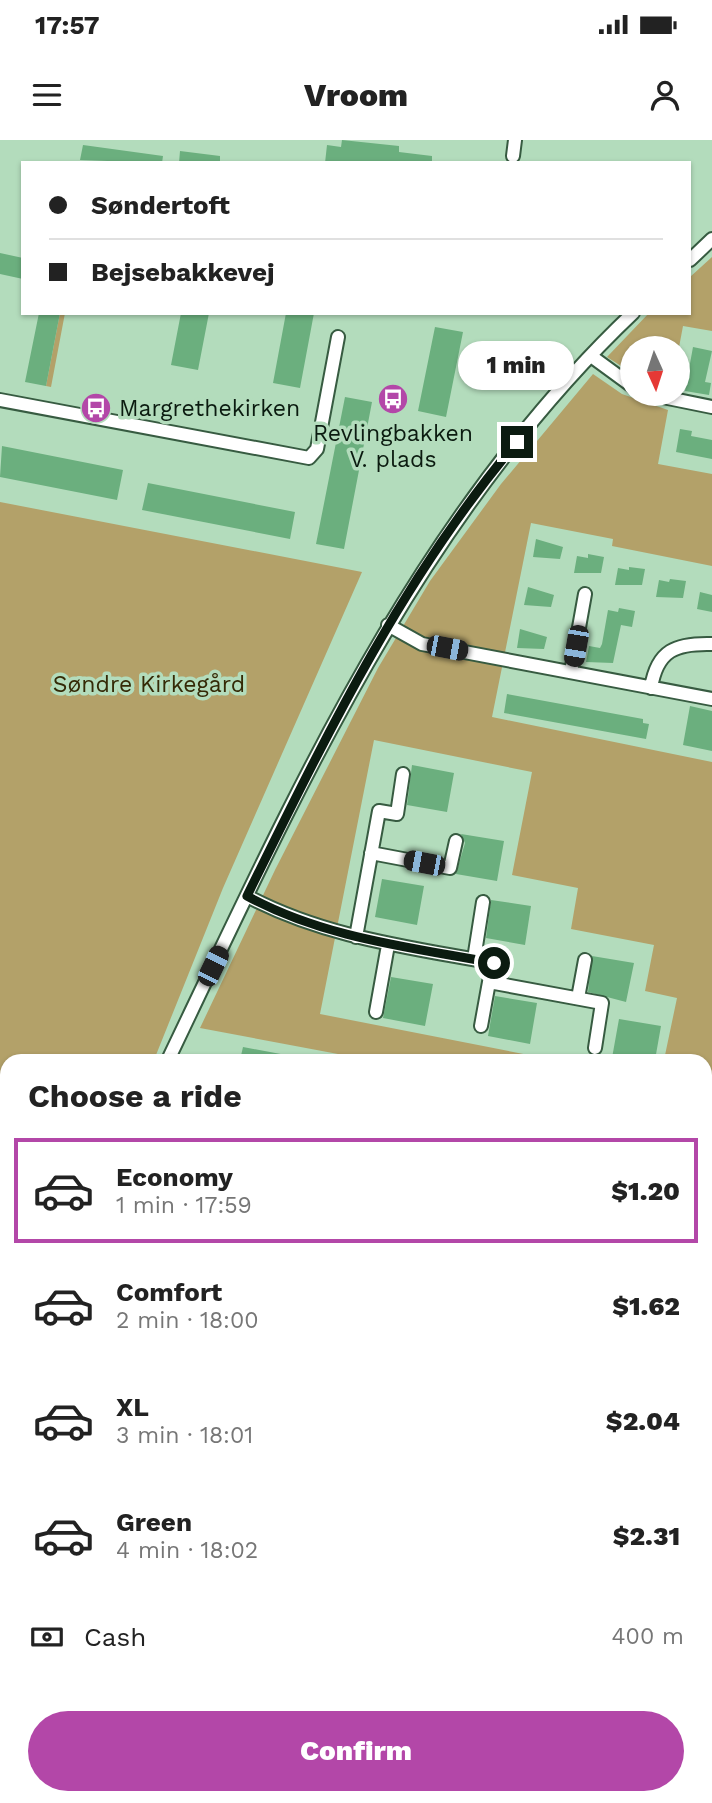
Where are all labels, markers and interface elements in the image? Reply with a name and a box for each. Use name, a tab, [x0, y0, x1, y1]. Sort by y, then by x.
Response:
text: 17:57	[35, 10, 100, 40]
icon: menu	[28, 76, 66, 114]
text: Vroom	[304, 76, 408, 114]
icon: person	[646, 76, 684, 114]
text: Søndertoft	[91, 190, 230, 220]
text: Bejsebakkevej	[91, 257, 274, 287]
north arrow	[620, 336, 690, 406]
map controls	[620, 336, 690, 406]
callout: 1 min	[459, 341, 575, 390]
text: 1 min	[486, 352, 546, 379]
bus stop icon: Revlingbakken V. plads	[376, 382, 410, 416]
bus stop icon: Margrethekirken	[79, 391, 113, 425]
place label: Margrethekirken	[119, 395, 300, 422]
place label: Revlingbakken V. plads	[313, 420, 473, 473]
route end	[501, 426, 533, 458]
car	[563, 623, 590, 669]
car	[425, 634, 470, 662]
park label: Søndre Kirkegård	[53, 671, 245, 698]
car	[402, 849, 447, 877]
car	[195, 943, 232, 989]
route start	[478, 947, 510, 979]
text: Choose a ride	[28, 1077, 242, 1115]
icon: car	[32, 1159, 95, 1222]
text: Economy	[116, 1162, 233, 1192]
text: $1.20	[611, 1176, 680, 1206]
text: 1 min · 17:59	[116, 1192, 252, 1219]
icon: car	[32, 1274, 95, 1337]
text: Comfort	[116, 1277, 222, 1307]
text: $1.62	[612, 1291, 680, 1321]
text: 2 min · 18:00	[116, 1307, 259, 1334]
icon: car	[32, 1389, 95, 1452]
text: XL	[116, 1392, 149, 1422]
text: $2.04	[606, 1406, 680, 1436]
text: 3 min · 18:01	[116, 1422, 253, 1449]
icon: car	[32, 1504, 95, 1567]
text: Green	[116, 1507, 192, 1537]
text: $2.31	[613, 1521, 680, 1551]
text: 4 min · 18:02	[116, 1537, 258, 1564]
icon: cash	[28, 1618, 66, 1656]
text: Cash	[84, 1622, 146, 1652]
text: 400 m	[612, 1623, 684, 1650]
button: Confirm	[28, 1711, 684, 1791]

